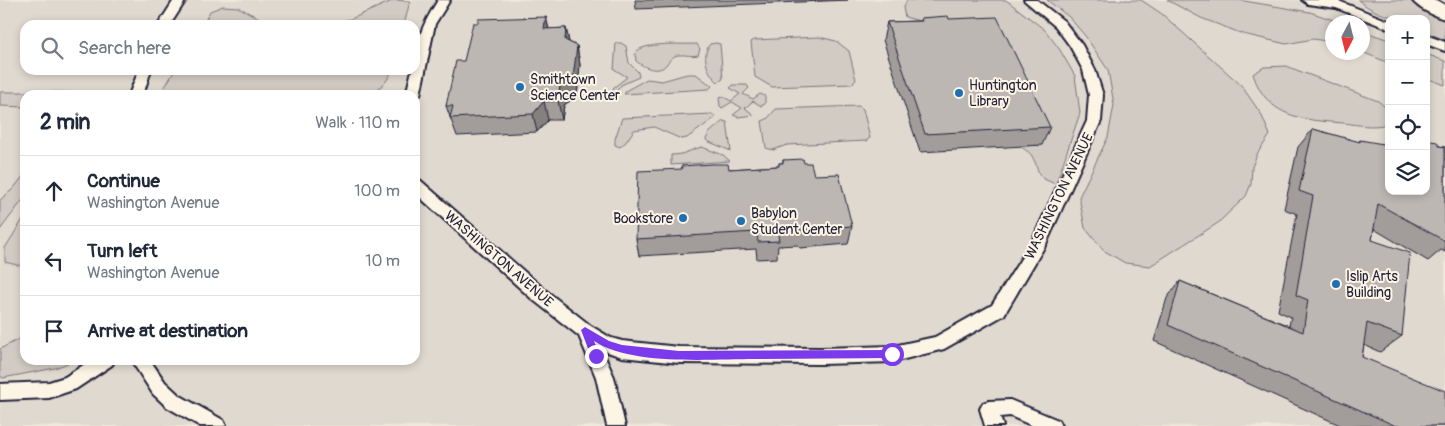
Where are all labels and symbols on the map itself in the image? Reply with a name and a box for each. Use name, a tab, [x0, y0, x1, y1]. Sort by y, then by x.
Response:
north arrow	[1325, 15, 1370, 60]
place label: Smithtown Science Center	[530, 71, 620, 104]
place label: Huntington Library	[969, 77, 1037, 110]
marker: Smithtown Science Center	[514, 81, 526, 93]
marker: Huntington Library	[953, 87, 965, 99]
street label: WASHINGTON AVENUE	[1021, 130, 1097, 262]
place label: Babylon Student Center	[751, 205, 843, 238]
street label: WASHINGTON AVENUE	[441, 207, 557, 311]
place label: Bookstore	[613, 210, 673, 227]
marker: Bookstore	[677, 212, 689, 224]
marker: Babylon Student Center	[735, 215, 747, 227]
place label: Islip Arts Building	[1346, 268, 1398, 301]
marker: Islip Arts Building	[1330, 278, 1342, 290]
route start	[881, 343, 904, 366]
route end	[585, 345, 608, 368]

